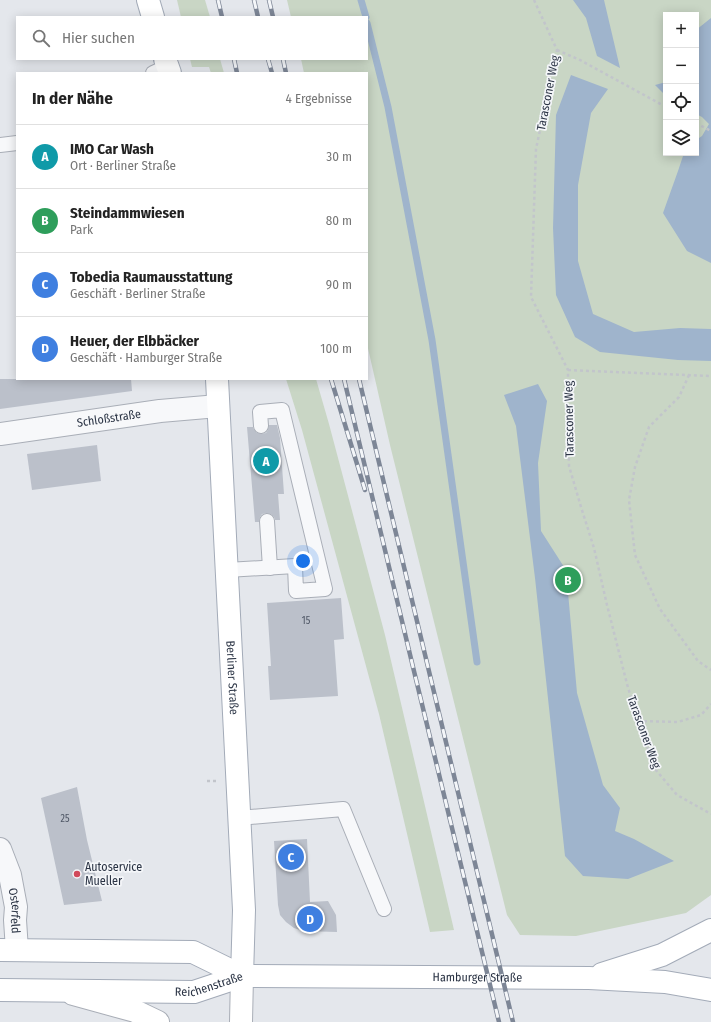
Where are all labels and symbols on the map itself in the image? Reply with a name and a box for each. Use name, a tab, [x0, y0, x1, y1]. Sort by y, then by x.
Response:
street label: Tarasconer Weg	[534, 54, 562, 132]
street label: Tarasconer Weg	[561, 380, 577, 457]
street label: Schloßstraße	[76, 407, 142, 430]
pin: A	[253, 446, 279, 476]
your location	[293, 551, 313, 571]
pin: B	[555, 565, 581, 595]
house number: 15	[302, 615, 311, 627]
street label: Berliner Straße	[223, 640, 241, 715]
street label: Tarasconer Weg	[624, 694, 664, 771]
house number: 25	[61, 813, 70, 825]
pin: C	[278, 842, 304, 872]
place label: Autoservice Mueller	[85, 860, 142, 888]
marker: Autoservice Mueller	[72, 869, 82, 879]
street label: Osterfeld	[6, 887, 23, 934]
pin: D	[297, 904, 323, 934]
street label: Reichenstraße	[175, 969, 245, 999]
street label: Hamburger Straße	[433, 970, 522, 985]

